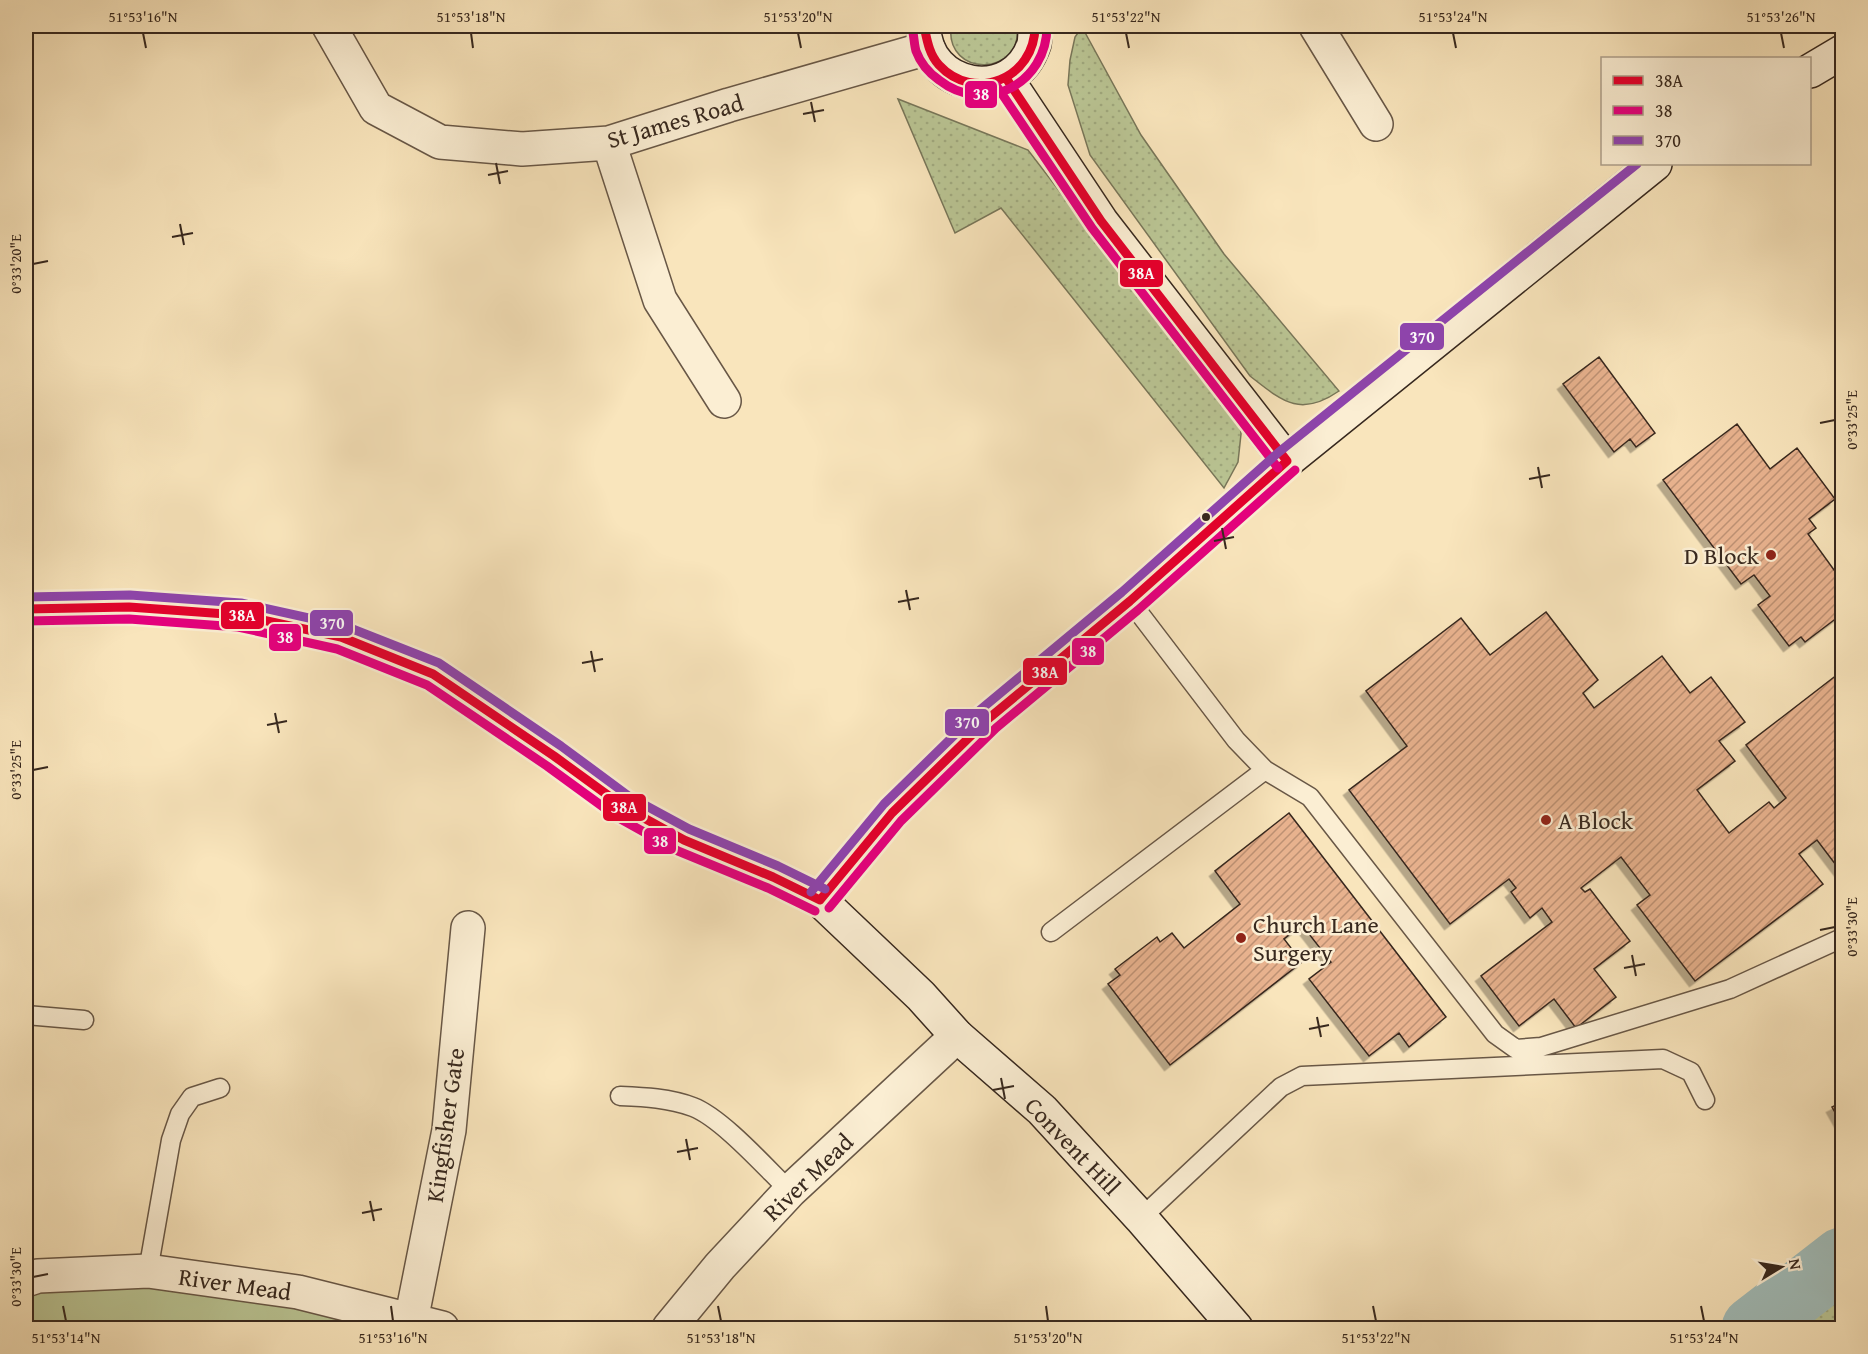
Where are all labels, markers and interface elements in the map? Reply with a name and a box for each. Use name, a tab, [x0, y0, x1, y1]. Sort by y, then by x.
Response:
text: 51°53'16"N	[109, 6, 178, 27]
text: 51°53'18"N	[437, 6, 506, 27]
text: 51°53'20"N	[764, 6, 833, 27]
text: 51°53'22"N	[1092, 6, 1161, 27]
text: 51°53'24"N	[1419, 6, 1488, 27]
text: 51°53'26"N	[1747, 6, 1816, 27]
legend	[1601, 57, 1811, 165]
text: 38A	[1655, 67, 1683, 94]
line badge: 38	[964, 80, 998, 109]
text: 38	[973, 82, 989, 106]
street label: St James Road	[603, 85, 747, 157]
text: 38	[1655, 97, 1672, 124]
text: 370	[1655, 127, 1681, 154]
text: 0°33'20"E	[5, 234, 26, 294]
line badge: 38A	[1119, 259, 1164, 288]
text: 38A	[1128, 261, 1155, 285]
line badge: 370	[1399, 322, 1445, 351]
text: 370	[1410, 325, 1434, 349]
text: 0°33'25"E	[1841, 390, 1862, 450]
unlabelled marker	[1200, 511, 1212, 523]
place label: D Block	[1684, 538, 1760, 573]
marker: D Block	[1764, 548, 1778, 562]
line badge: 38A	[220, 601, 265, 630]
text: 38A	[229, 603, 256, 627]
line badge: 370	[309, 609, 354, 637]
text: 370	[320, 611, 344, 635]
line badge: 38	[268, 623, 302, 652]
text: 38	[277, 625, 293, 649]
line badge: 38	[1071, 637, 1105, 666]
text: 38	[1080, 639, 1096, 663]
line badge: 38A	[1022, 657, 1068, 686]
text: 38A	[1032, 660, 1059, 684]
line badge: 370	[944, 708, 990, 737]
text: 370	[955, 710, 979, 734]
text: 0°33'25"E	[5, 740, 26, 800]
line badge: 38A	[602, 793, 647, 822]
text: 38A	[611, 795, 638, 819]
place label: A Block	[1558, 803, 1634, 838]
marker: A Block	[1539, 813, 1553, 827]
line badge: 38	[643, 827, 677, 855]
text: 38	[652, 829, 668, 853]
text: 0°33'30"E	[1841, 897, 1862, 957]
place label: Church Lane Surgery	[1253, 907, 1379, 970]
marker: Church Lane Surgery	[1234, 931, 1248, 945]
street label: Kingfisher Gate	[417, 1046, 473, 1204]
street label: Convent Hill	[1017, 1089, 1129, 1203]
street label: River Mead	[755, 1125, 861, 1229]
north arrow	[1751, 1237, 1811, 1297]
text: 0°33'30"E	[5, 1247, 26, 1307]
text: N	[1783, 1257, 1809, 1272]
street label: River Mead	[176, 1259, 294, 1309]
text: 51°53'14"N	[32, 1327, 101, 1348]
text: 51°53'16"N	[359, 1327, 428, 1348]
text: 51°53'18"N	[687, 1327, 756, 1348]
text: 51°53'20"N	[1014, 1327, 1083, 1348]
text: 51°53'22"N	[1342, 1327, 1411, 1348]
text: 51°53'24"N	[1670, 1327, 1739, 1348]

